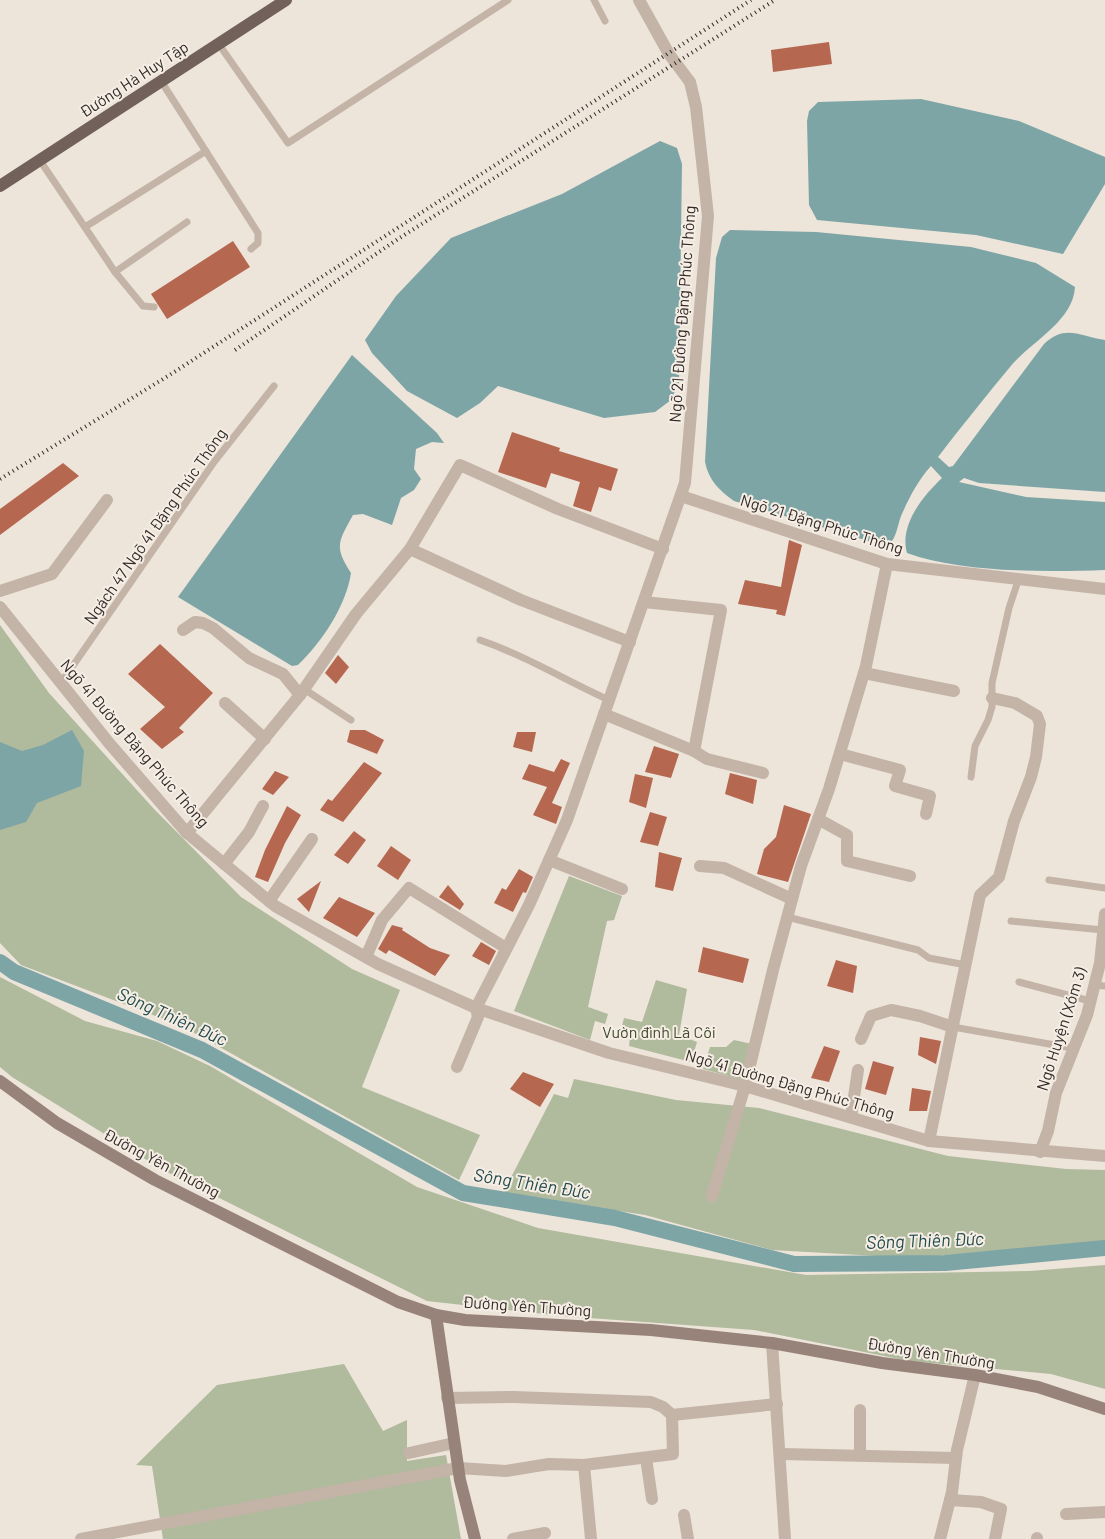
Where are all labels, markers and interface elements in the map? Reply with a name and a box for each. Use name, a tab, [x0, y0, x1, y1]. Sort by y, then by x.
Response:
street label: Đường Hà Huy Tập	[76, 36, 192, 121]
street label: Ngõ 21 Đường Đặng Phúc Thông	[664, 205, 699, 423]
street label: Ngách 47 Ngõ 41 Đặng Phúc Thông	[79, 424, 230, 627]
street label: Ngõ 21 Đặng Phúc Thông	[738, 490, 906, 557]
street label: Ngõ 41 Đường Đặng Phúc Thông	[57, 655, 214, 831]
street label: Ngõ Huyện (Xóm 3)	[1032, 964, 1090, 1093]
water label: Sông Thiên Đức	[114, 982, 231, 1050]
park label: Vườn đình Lã Côi	[602, 1022, 716, 1041]
street label: Ngõ 41 Đường Đặng Phúc Thông	[683, 1045, 897, 1122]
street label: Đường Yên Thường	[101, 1124, 224, 1201]
water label: Sông Thiên Đức	[472, 1163, 592, 1203]
water label: Sông Thiên Đức	[866, 1227, 984, 1253]
street label: Đường Yên Thường	[462, 1292, 592, 1319]
street label: Đường Yên Thường	[866, 1333, 996, 1372]

